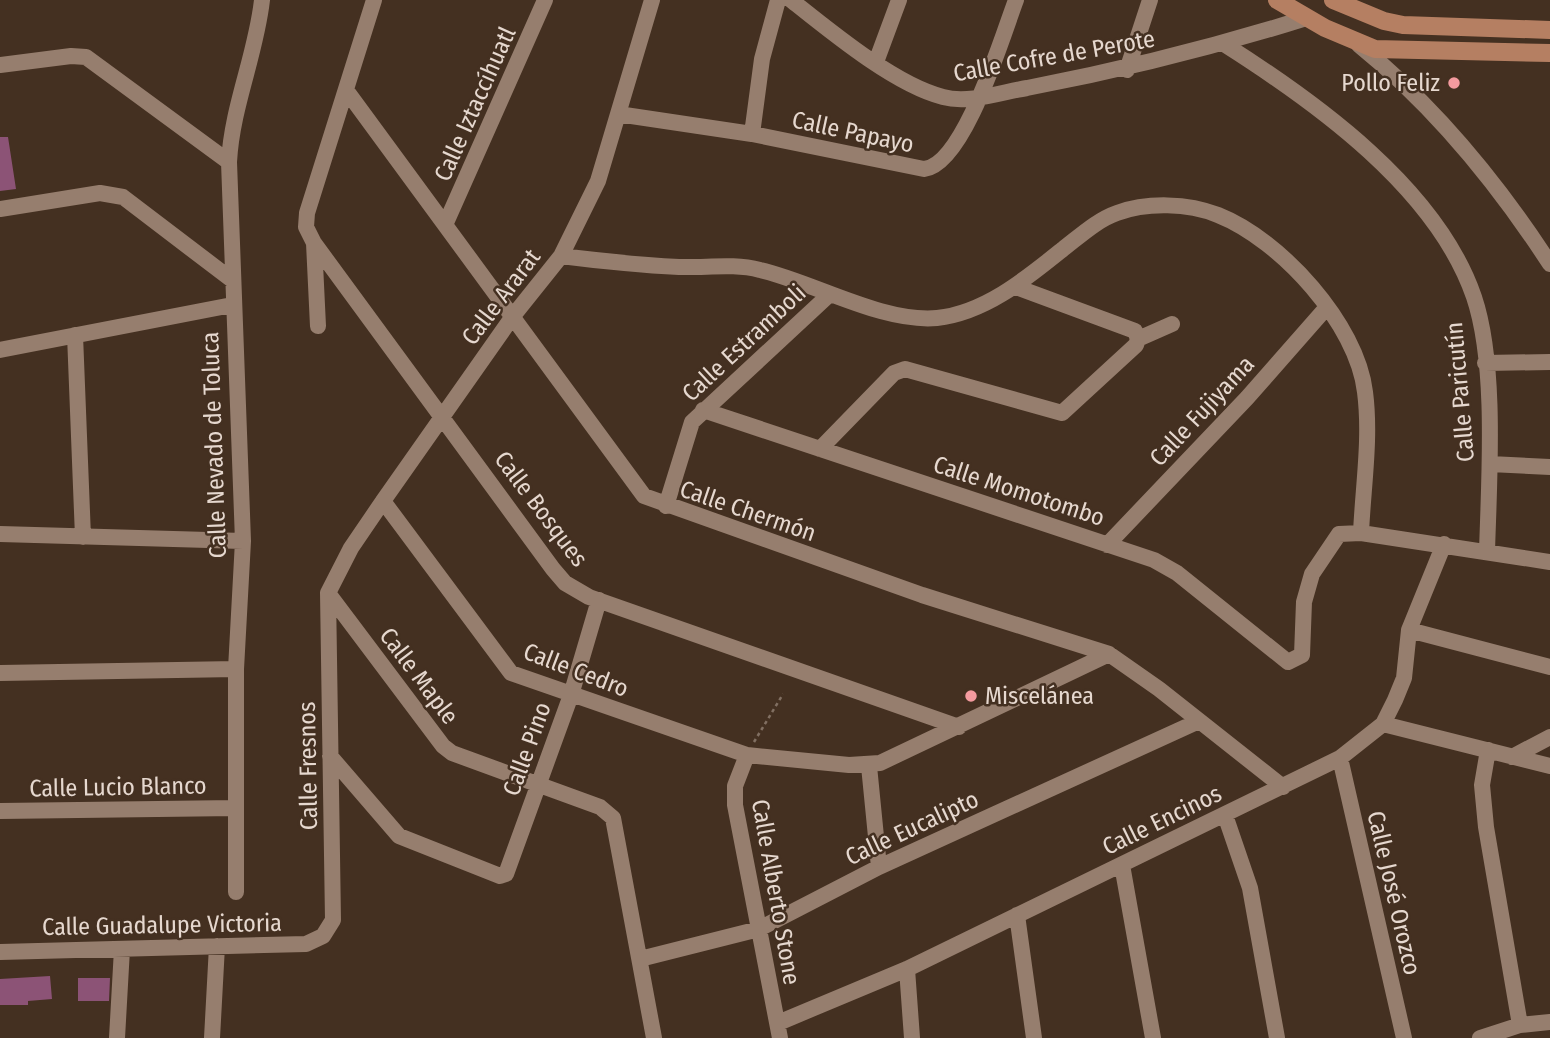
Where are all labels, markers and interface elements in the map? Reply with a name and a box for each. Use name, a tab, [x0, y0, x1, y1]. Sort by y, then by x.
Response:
street label: Calle Iztaccíhuatl	[428, 22, 522, 186]
street label: Calle Cofre de Perote	[951, 24, 1157, 88]
place label: Pollo Feliz	[1341, 69, 1440, 97]
marker: Pollo Feliz	[1446, 75, 1462, 91]
street label: Calle Papayo	[790, 105, 916, 159]
street label: Calle Ararat	[456, 243, 546, 350]
street label: Calle Estramboli	[677, 279, 811, 407]
street label: Calle Paricutín	[1440, 321, 1480, 463]
street label: Calle Nevado de Toluca	[196, 331, 232, 559]
street label: Calle Fujiyama	[1144, 350, 1260, 472]
street label: Calle Bosques	[489, 446, 593, 572]
street label: Calle Momotombo	[930, 450, 1108, 532]
street label: Calle Chermón	[676, 475, 820, 547]
street label: Calle Maple	[374, 622, 464, 730]
street label: Calle Cedro	[520, 637, 632, 703]
place label: Miscelánea	[985, 682, 1094, 710]
marker: Miscelánea	[963, 688, 979, 704]
street label: Calle Pino	[497, 698, 557, 800]
street label: Calle Fresnos	[293, 701, 323, 831]
street label: Calle Lucio Blanco	[29, 771, 207, 803]
street label: Calle Encinos	[1098, 779, 1226, 861]
street label: Calle Eucalipto	[841, 785, 983, 871]
street label: Calle Alberto Stone	[746, 797, 806, 987]
street label: Calle José Orozco	[1362, 808, 1426, 978]
street label: Calle Guadalupe Victoria	[42, 909, 282, 941]

